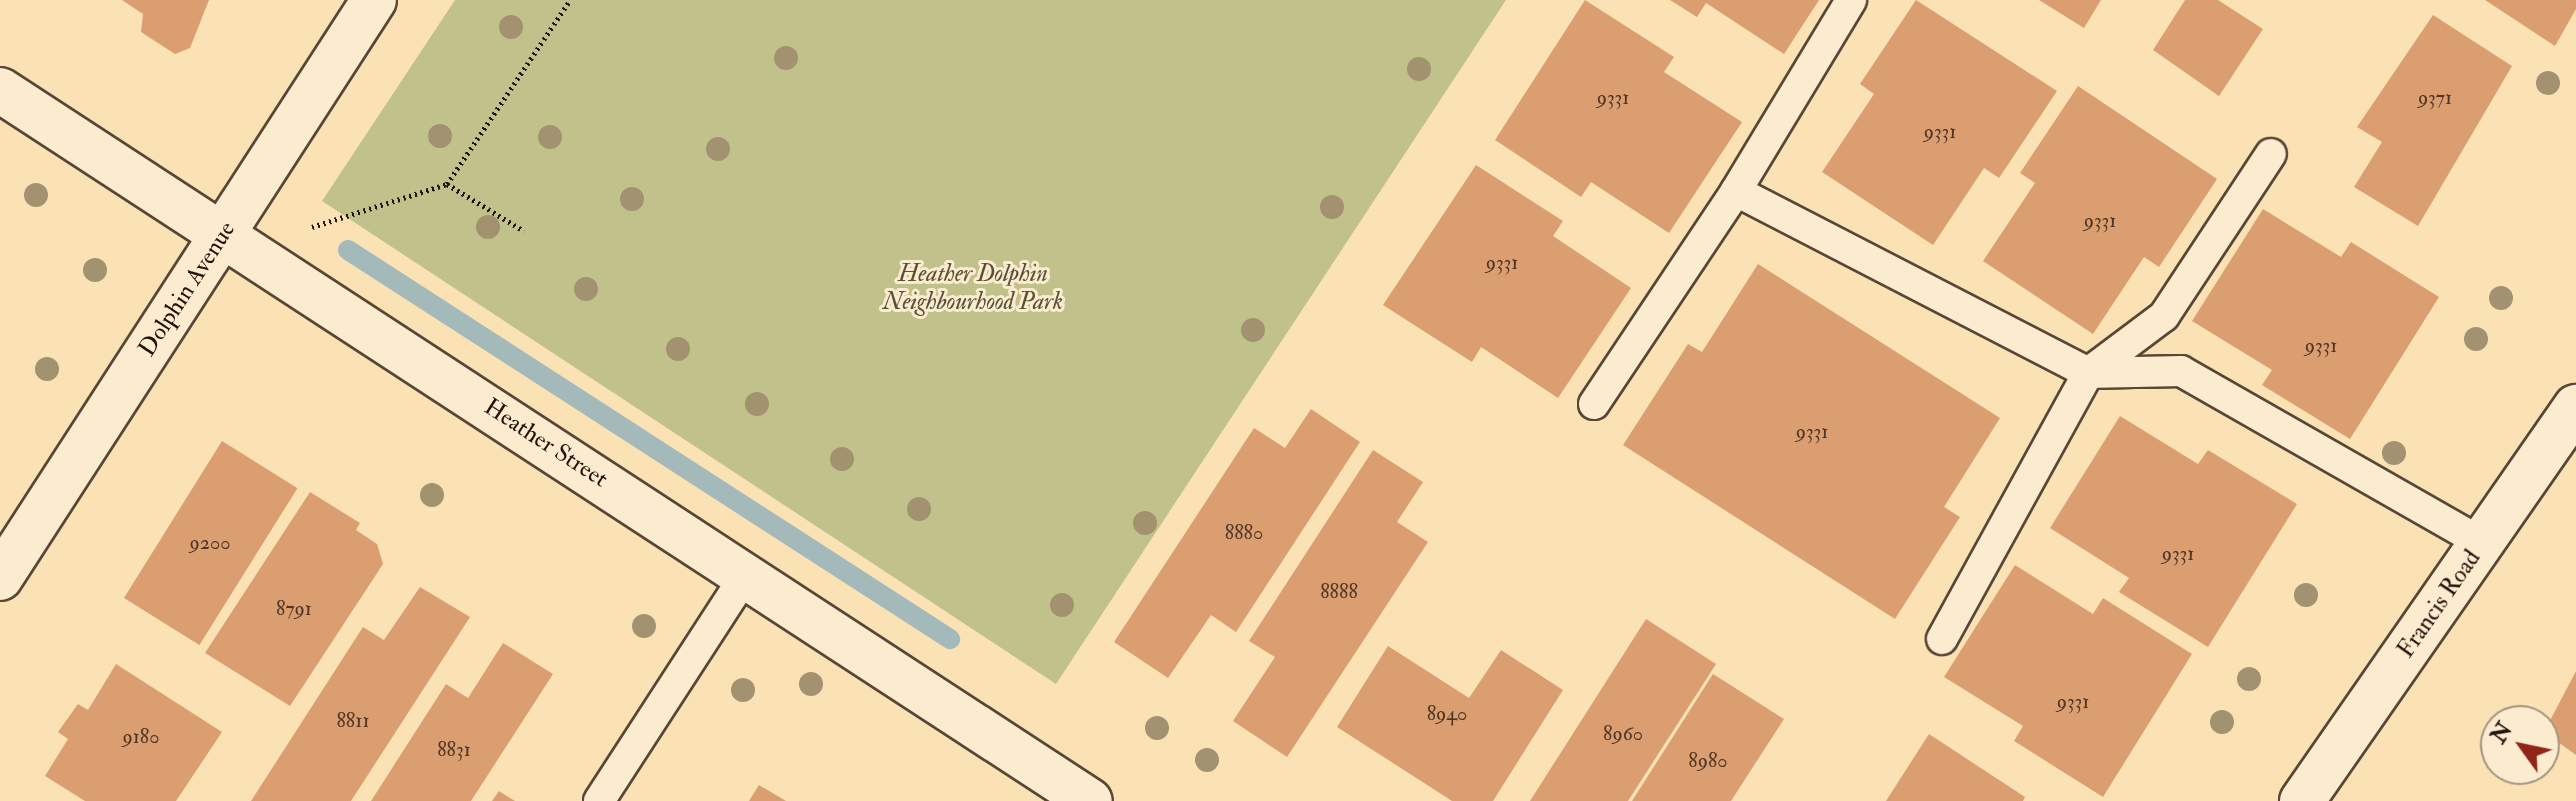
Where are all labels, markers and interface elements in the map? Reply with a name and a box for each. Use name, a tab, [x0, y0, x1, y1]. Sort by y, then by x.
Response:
house number: 9331	[1597, 85, 1629, 109]
house number: 9371	[2418, 85, 2452, 109]
house number: 9331	[1924, 119, 1956, 143]
house number: 9331	[2084, 208, 2116, 232]
street label: Dolphin Avenue	[133, 216, 241, 362]
house number: 9331	[1486, 250, 1518, 274]
park label: Heather Dolphin Neighbourhood Park	[883, 260, 1063, 316]
house number: 9331	[2305, 333, 2337, 357]
street label: Heather Street	[479, 392, 613, 494]
house number: 9331	[1796, 419, 1828, 443]
house number: 8880	[1225, 520, 1263, 544]
house number: 9200	[190, 530, 230, 554]
house number: 9331	[2162, 541, 2194, 565]
street label: Francis Road	[2391, 545, 2487, 663]
house number: 8888	[1320, 579, 1358, 603]
house number: 8791	[276, 596, 312, 620]
house number: 9331	[2057, 689, 2089, 713]
house number: 8940	[1427, 701, 1467, 725]
north arrow	[2480, 705, 2560, 785]
house number: 8811	[336, 708, 370, 732]
text: N	[2484, 717, 2519, 749]
house number: 8960	[1603, 721, 1643, 745]
house number: 9180	[123, 724, 159, 748]
house number: 8831	[437, 737, 471, 761]
house number: 8980	[1688, 748, 1728, 772]

